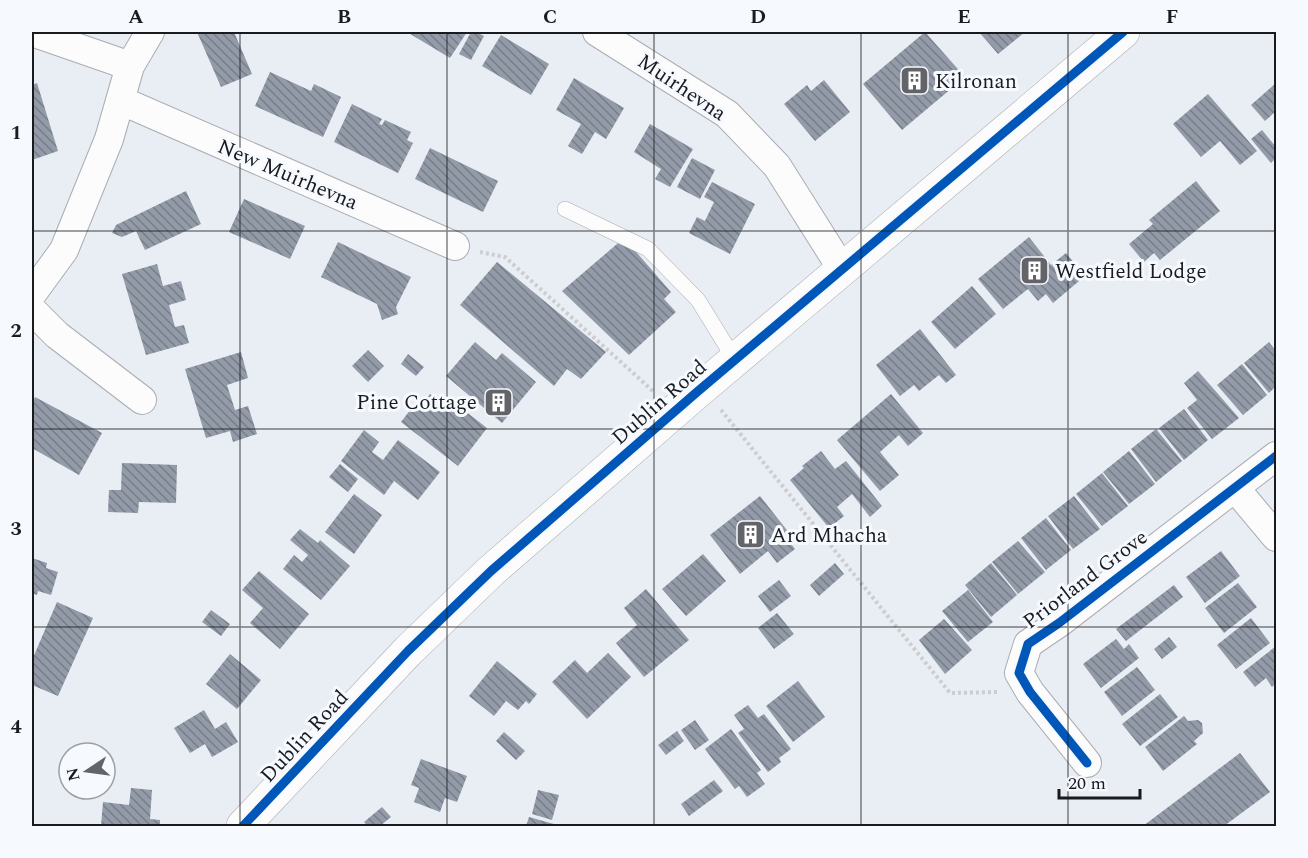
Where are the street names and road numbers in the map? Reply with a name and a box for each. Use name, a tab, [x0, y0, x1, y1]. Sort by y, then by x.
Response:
street label: Muirhevna	[630, 46, 733, 130]
street label: New Muirhevna	[212, 131, 363, 219]
street label: Dublin Road	[605, 352, 714, 453]
street label: Priorland Grove	[1016, 522, 1155, 638]
street label: Dublin Road	[253, 683, 356, 791]

